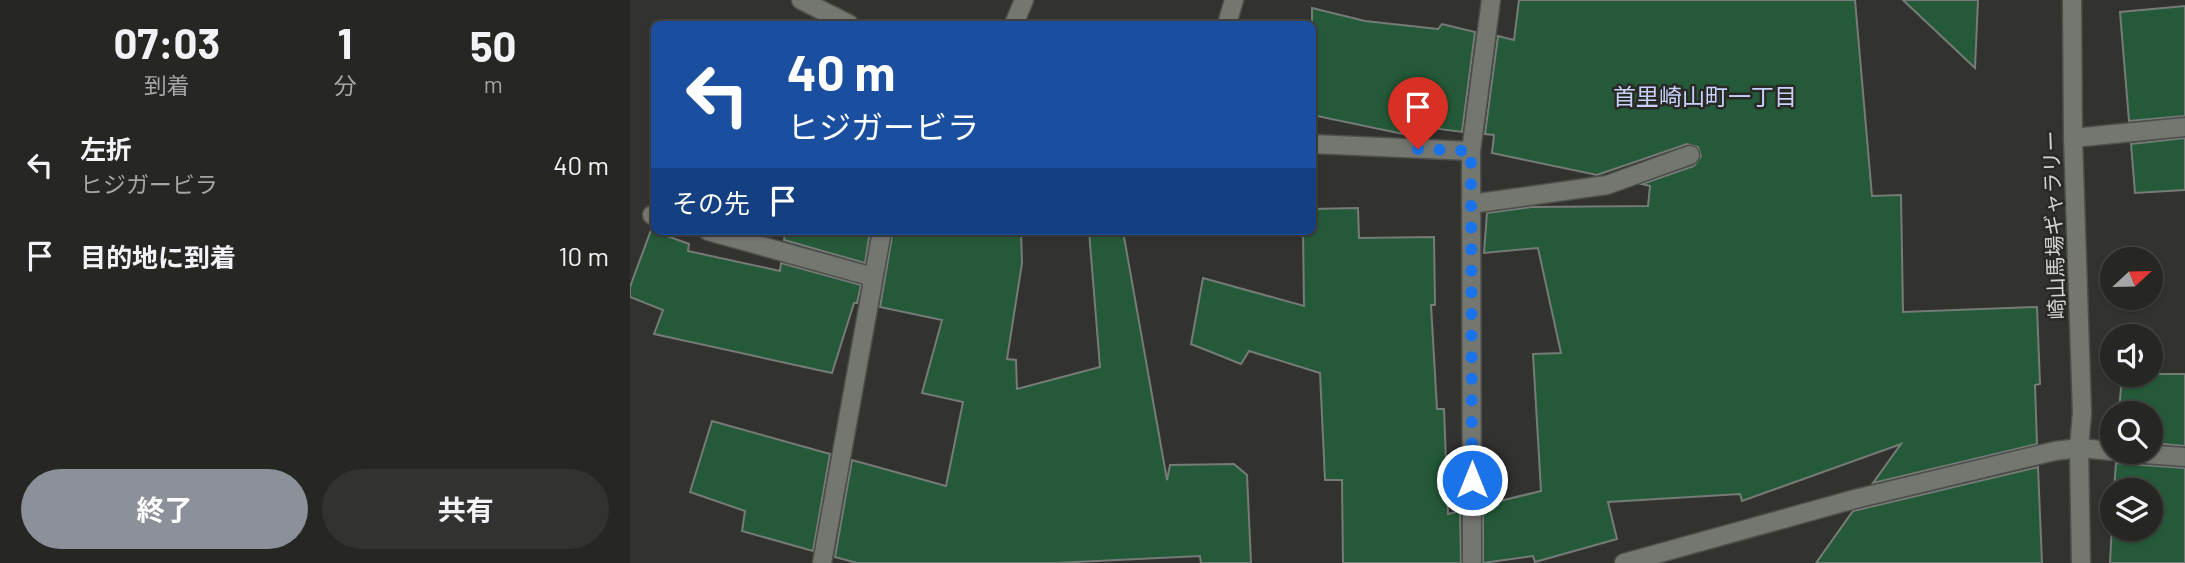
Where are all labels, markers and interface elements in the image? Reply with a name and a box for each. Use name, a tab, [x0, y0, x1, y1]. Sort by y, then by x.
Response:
text: 07:03	[113, 17, 220, 67]
text: 1	[338, 17, 352, 67]
text: 50	[470, 20, 517, 70]
text: 40 m	[787, 42, 895, 101]
icon: left	[672, 49, 763, 140]
text: m	[484, 70, 503, 98]
text: 到着	[144, 71, 190, 99]
text: 分	[334, 71, 357, 99]
pin	[1388, 77, 1448, 149]
district label: 首里崎山町一丁目	[1613, 82, 1797, 110]
icon: arrive	[1399, 88, 1437, 126]
text: ヒジガービラ	[787, 107, 979, 145]
street label: 崎山馬場ギャラリー	[2037, 130, 2069, 320]
text: 左折	[80, 133, 132, 164]
icon: left	[21, 146, 59, 184]
text: 40 m	[553, 149, 609, 180]
text: ヒジガービラ	[80, 170, 218, 198]
icon: arrive	[764, 182, 802, 220]
text: その先	[672, 187, 750, 218]
icon: arrive	[21, 237, 59, 275]
text: 10 m	[559, 240, 609, 271]
text: 目的地に到着	[80, 241, 236, 272]
north arrow	[2100, 247, 2163, 310]
map controls	[2100, 247, 2163, 541]
button: sound	[2100, 324, 2163, 387]
button: search	[2100, 401, 2163, 464]
position arrow	[1435, 443, 1509, 517]
button: 終了	[21, 469, 308, 549]
button: 共有	[322, 469, 609, 549]
button: layers	[2100, 478, 2163, 541]

